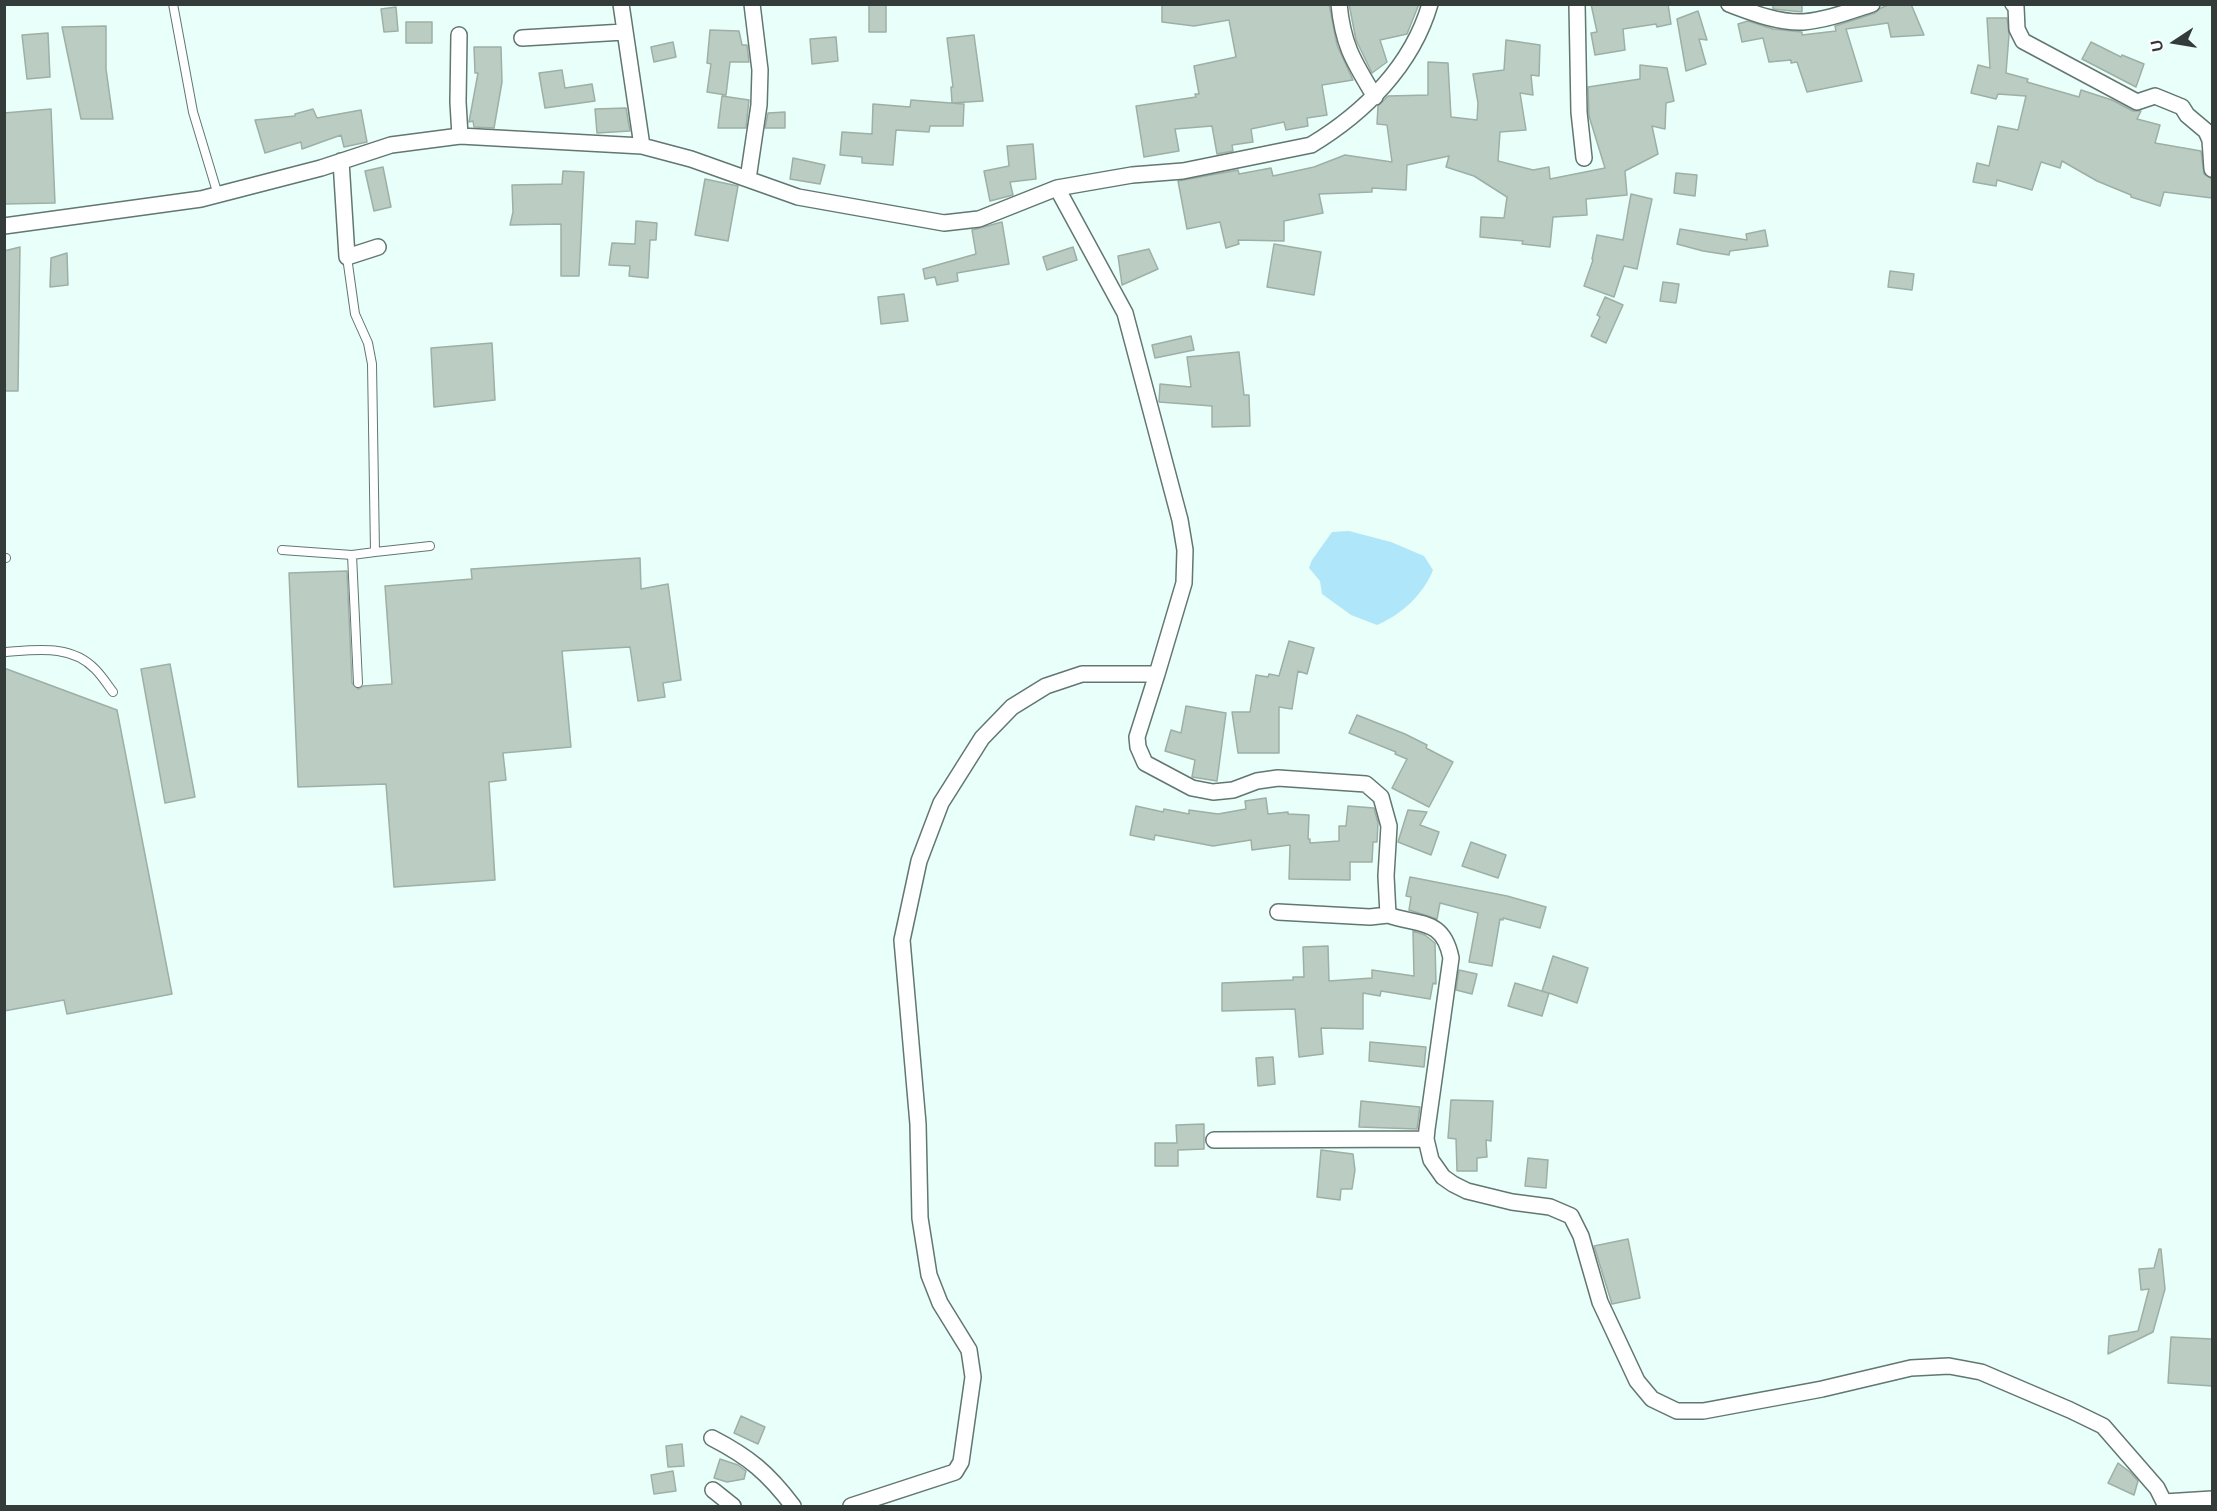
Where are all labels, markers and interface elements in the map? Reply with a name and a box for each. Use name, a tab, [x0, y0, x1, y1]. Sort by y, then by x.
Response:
north arrow	[2145, 12, 2205, 72]
text: U	[2147, 38, 2166, 53]

